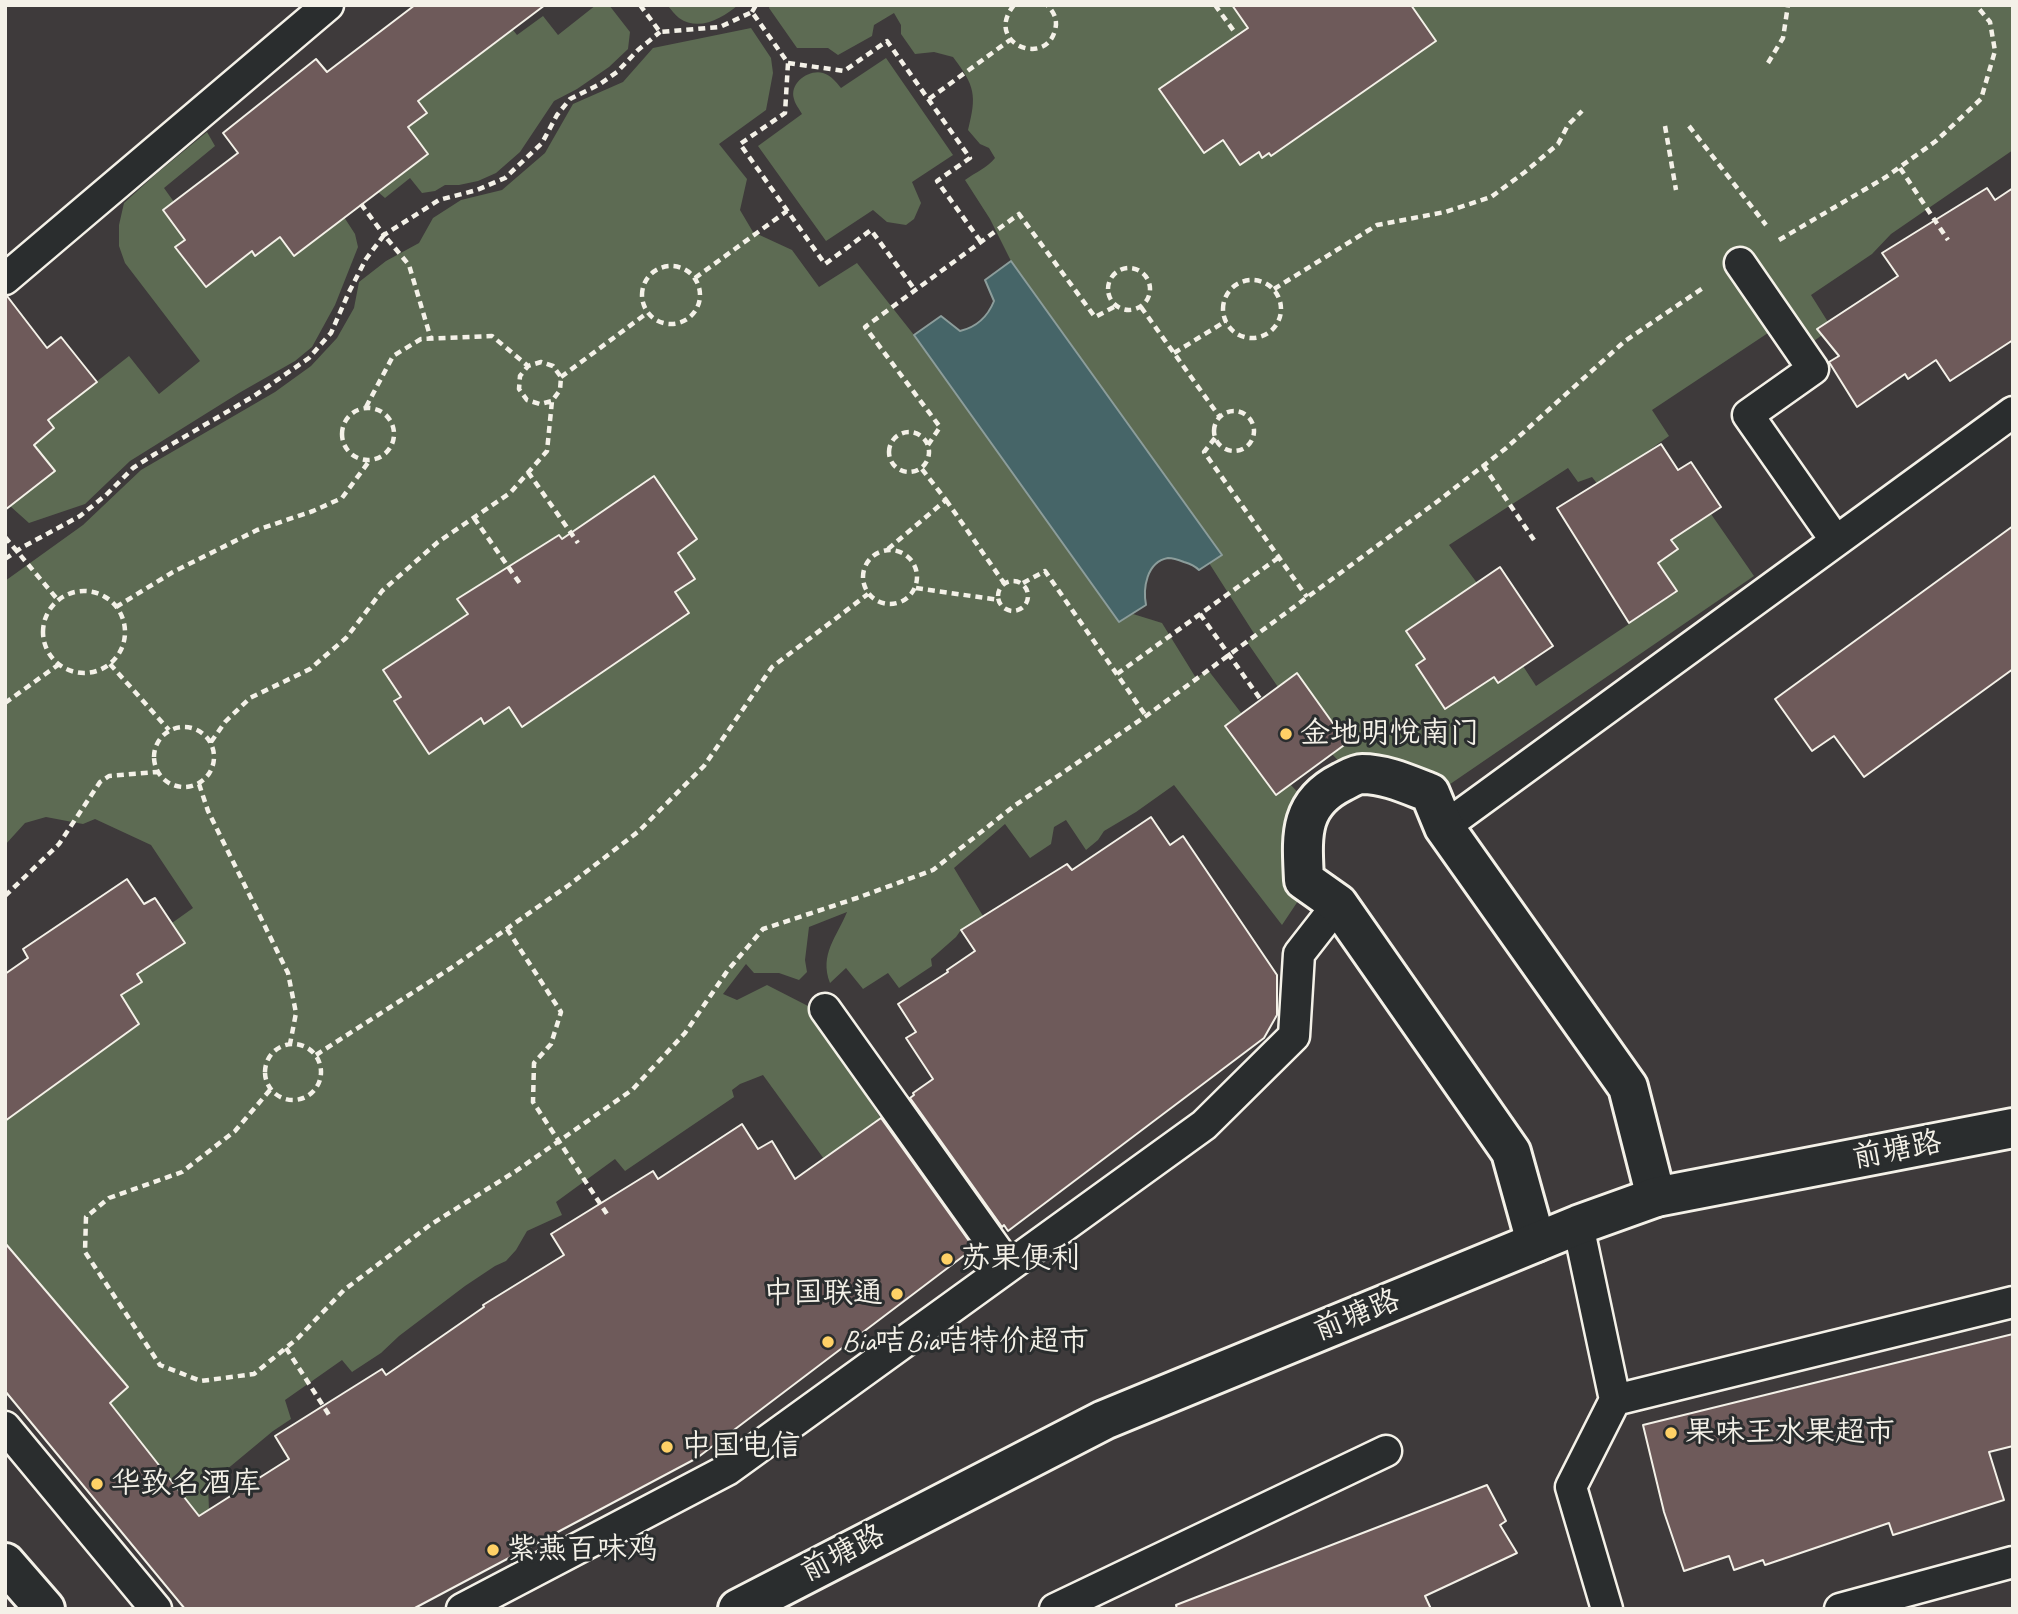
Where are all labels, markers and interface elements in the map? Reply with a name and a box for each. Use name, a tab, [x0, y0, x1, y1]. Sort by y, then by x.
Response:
place label: 金地明悦南门	[1300, 716, 1480, 752]
marker: 金地明悦南门	[1278, 726, 1294, 742]
street label: 前塘路	[1849, 1125, 1945, 1177]
place label: 苏果便利	[961, 1241, 1081, 1277]
marker: 苏果便利	[939, 1251, 955, 1267]
place label: 中国联通	[763, 1276, 883, 1312]
street label: 前塘路	[1309, 1282, 1405, 1350]
marker: 中国联通	[889, 1286, 905, 1302]
place label: Bia咭Bia咭特价超市	[842, 1324, 1089, 1360]
marker: Bia咭Bia咭特价超市	[820, 1334, 836, 1350]
place label: 果味王水果超市	[1685, 1415, 1895, 1451]
marker: 果味王水果超市	[1663, 1425, 1679, 1441]
place label: 中国电信	[681, 1429, 801, 1465]
marker: 中国电信	[659, 1439, 675, 1455]
place label: 华致名酒库	[111, 1466, 261, 1502]
marker: 华致名酒库	[89, 1476, 105, 1492]
street label: 前塘路	[795, 1518, 891, 1590]
place label: 紫燕百味鸡	[507, 1532, 657, 1568]
marker: 紫燕百味鸡	[485, 1542, 501, 1558]

